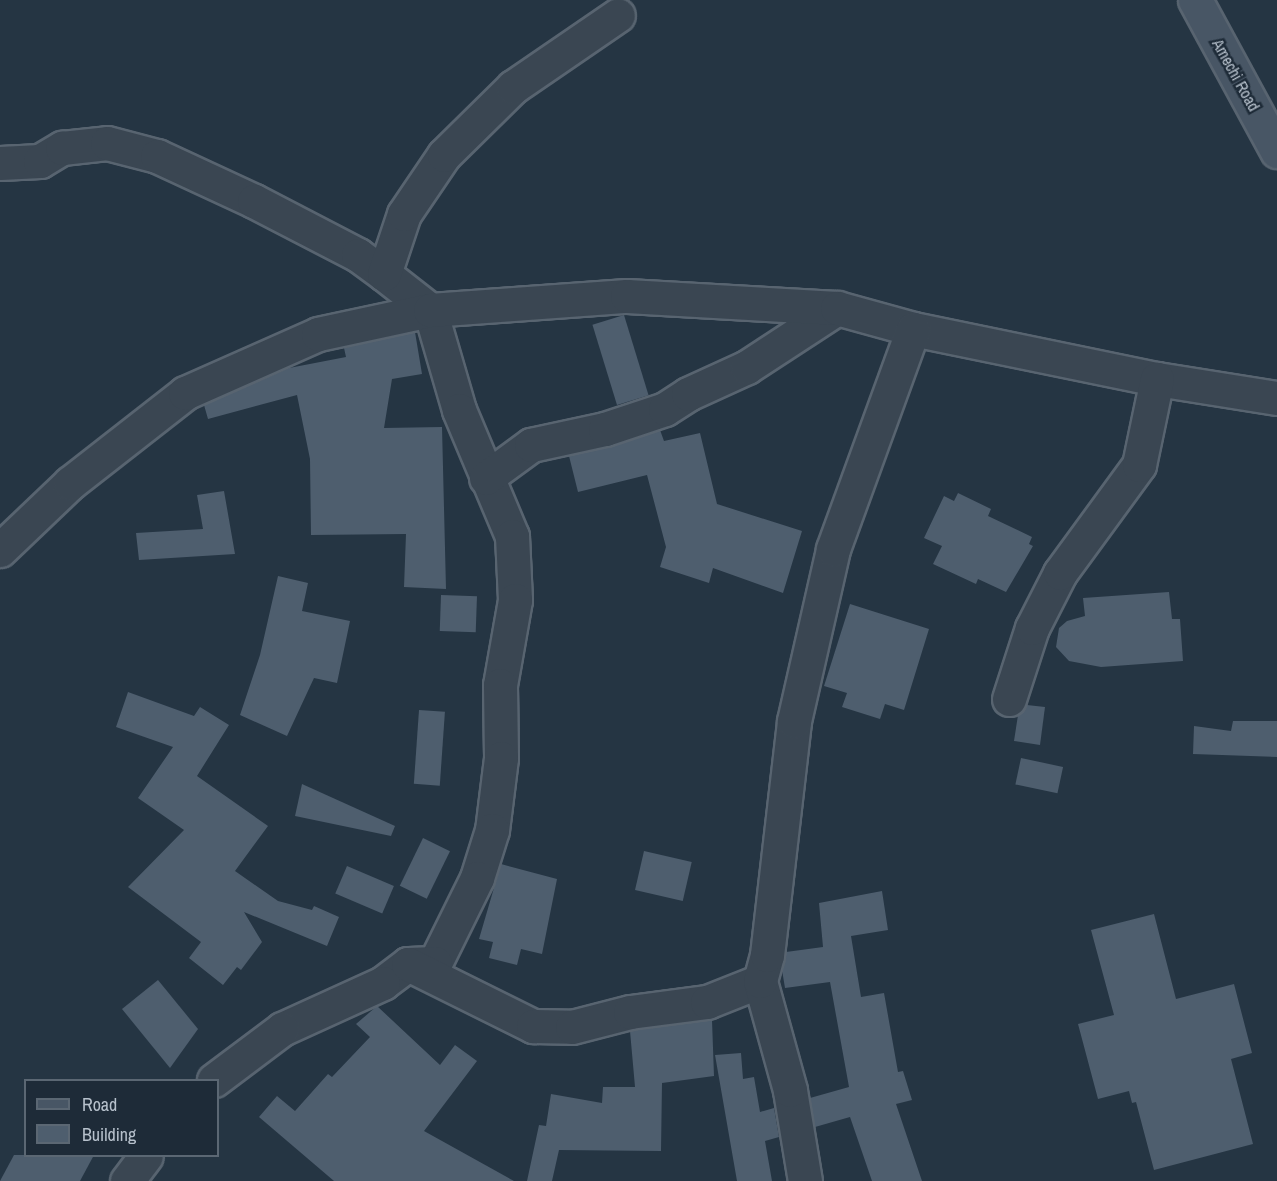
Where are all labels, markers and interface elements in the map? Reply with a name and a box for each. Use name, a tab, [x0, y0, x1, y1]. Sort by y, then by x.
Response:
street label: Amechi Road	[1208, 36, 1264, 114]
legend	[24, 1079, 219, 1157]
text: Road	[82, 1092, 117, 1117]
text: Building	[82, 1122, 136, 1147]

